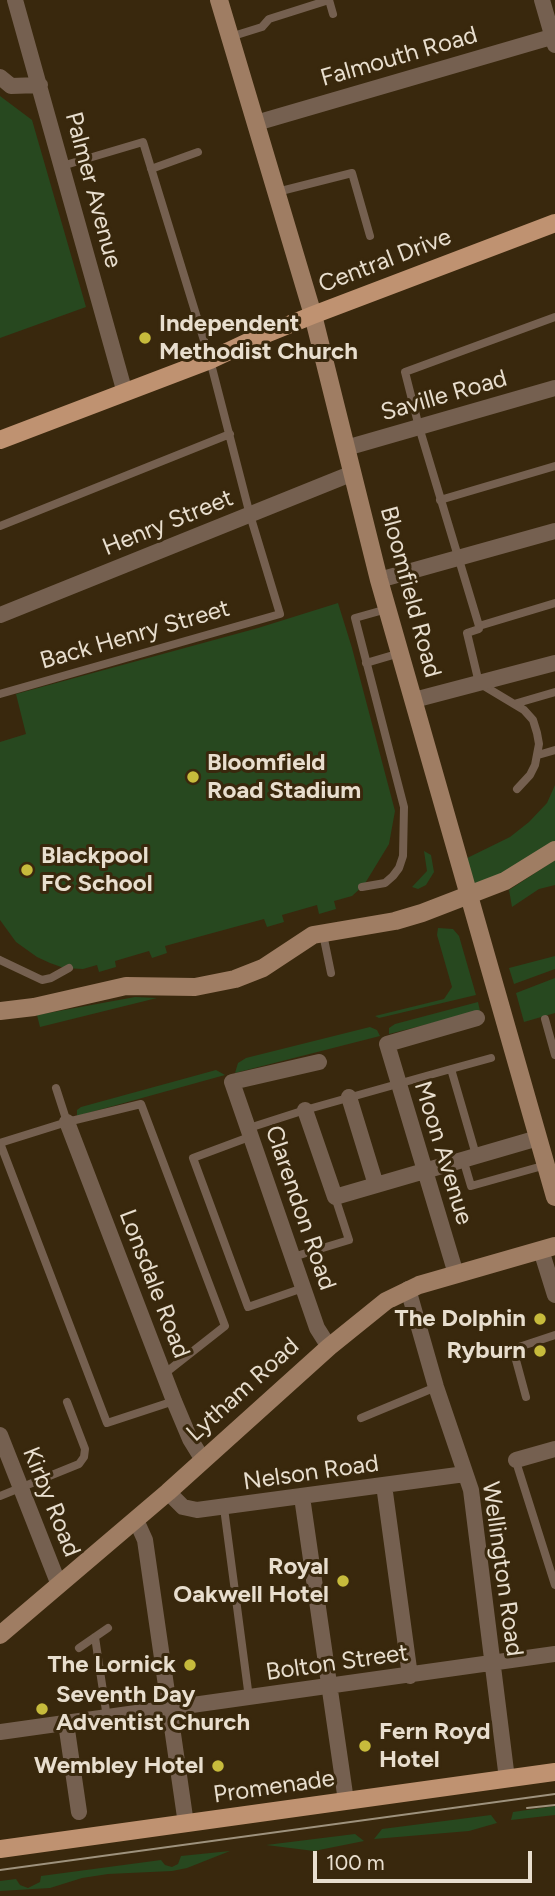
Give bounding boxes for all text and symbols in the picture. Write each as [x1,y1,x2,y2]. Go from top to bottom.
street label: Falmouth Road [317,21,481,93]
street label: Palmer Avenue [58,109,128,271]
street label: Central Drive [315,222,455,300]
place label: Independent Methodist Church [159,310,358,366]
marker: Independent Methodist Church [137,330,153,346]
street label: Saville Road [378,364,510,428]
street label: Henry Street [98,484,238,562]
street label: Bloomfield Road [373,503,447,681]
street label: Back Henry Street [37,594,233,676]
place label: Bloomfield Road Stadium [207,749,361,805]
marker: Bloomfield Road Stadium [185,769,201,785]
place label: Blackpool FC School [41,842,153,898]
marker: Blackpool FC School [19,862,35,878]
street label: Moon Avenue [408,1078,478,1228]
street label: Clarendon Road [258,1122,342,1294]
street label: Lonsdale Road [112,1206,196,1362]
place label: The Dolphin [395,1305,526,1333]
marker: The Dolphin [532,1311,548,1327]
street label: Lytham Road [181,1332,305,1448]
place label: Ryburn [446,1337,526,1365]
marker: Ryburn [532,1343,548,1359]
street label: Kirby Road [16,1443,86,1561]
street label: Nelson Road [241,1449,381,1497]
street label: Wellington Road [475,1480,529,1658]
place label: Royal Oakwell Hotel [173,1553,329,1609]
marker: Royal Oakwell Hotel [335,1573,351,1589]
street label: Bolton Street [264,1639,410,1687]
place label: The Lornick [47,1651,176,1679]
marker: The Lornick [182,1657,198,1673]
place label: Seventh Day Adventist Church [56,1681,250,1737]
marker: Seventh Day Adventist Church [34,1701,50,1717]
place label: Fern Royd Hotel [379,1718,490,1774]
marker: Fern Royd Hotel [357,1738,373,1754]
place label: Wembley Hotel [34,1752,204,1780]
marker: Wembley Hotel [210,1758,226,1774]
street label: Promenade [212,1764,336,1810]
scale bar [317,1836,536,1880]
text: 100 m [326,1850,385,1875]

